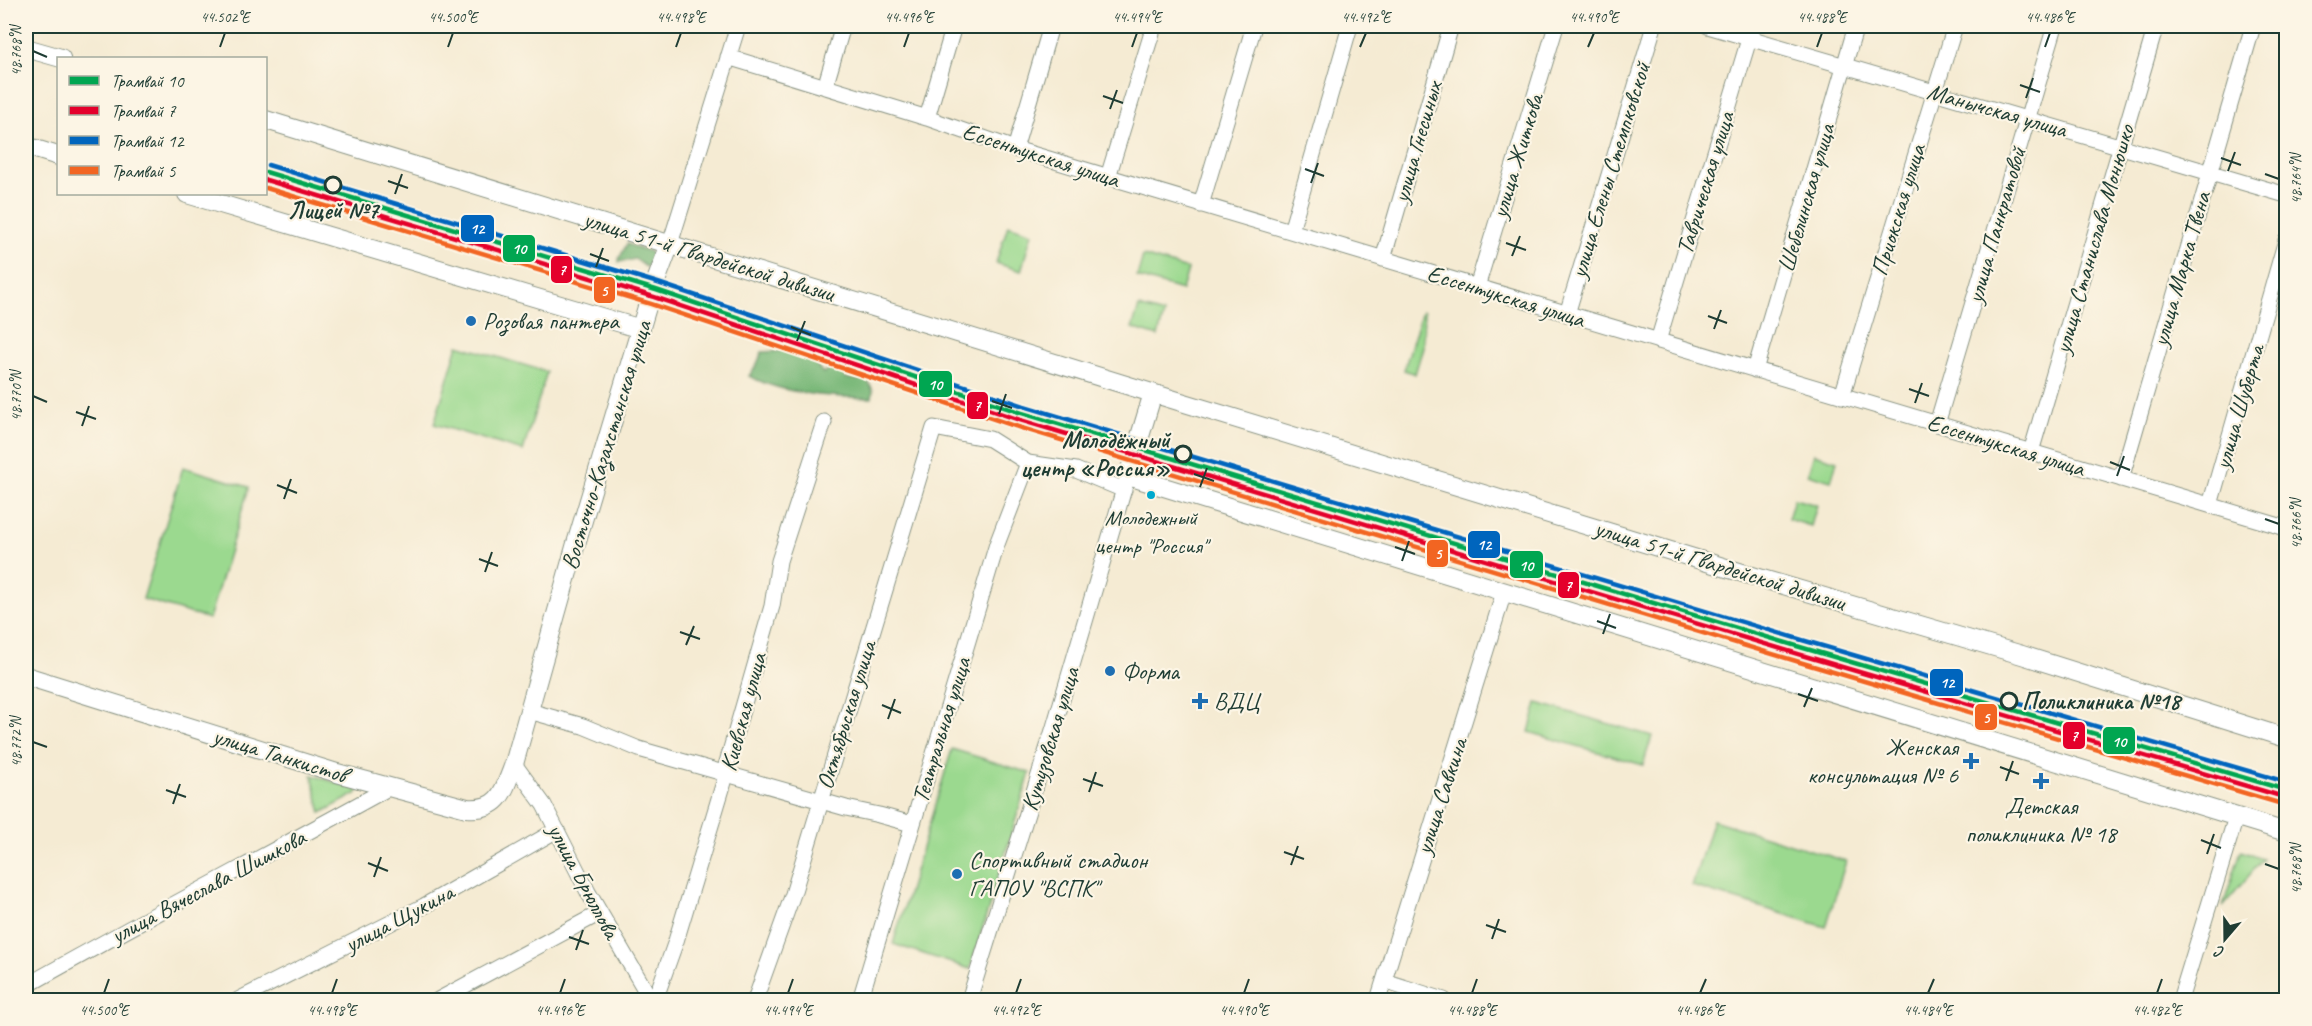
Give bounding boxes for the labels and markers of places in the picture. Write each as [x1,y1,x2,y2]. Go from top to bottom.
marker: Лицей №7 [324,176,342,194]
place label: Лицей №7 [288,195,381,225]
place label: Розовая пантера [483,306,620,337]
marker: Розовая пантера [464,314,478,328]
place label: Молодёжный центр «Россия» [1021,425,1172,483]
marker: Молодёжный центр «Россия» [1174,445,1192,463]
marker: Молодежный центр "Россия" [1145,489,1157,501]
place label: Молодежный центр "Россия" [1095,504,1212,560]
place label: Форма [1122,656,1180,686]
marker: Форма [1103,664,1117,678]
place label: ВДЦ [1214,686,1262,716]
place label: Поликлиника №18 [2022,686,2183,716]
marker: ВДЦ [1191,692,1209,710]
marker: Поликлиника №18 [2000,692,2018,710]
place label: Женская консультация № 6 [1807,732,1960,790]
marker: Женская консультация № 6 [1962,752,1980,770]
marker: Детская поликлиника № 18 [2032,772,2050,790]
place label: Детская поликлиника № 18 [1966,791,2119,849]
place label: Спортивный стадион ГАПОУ "ВСПК" [969,845,1149,903]
marker: Спортивный стадион ГАПОУ "ВСПК" [950,867,964,881]

